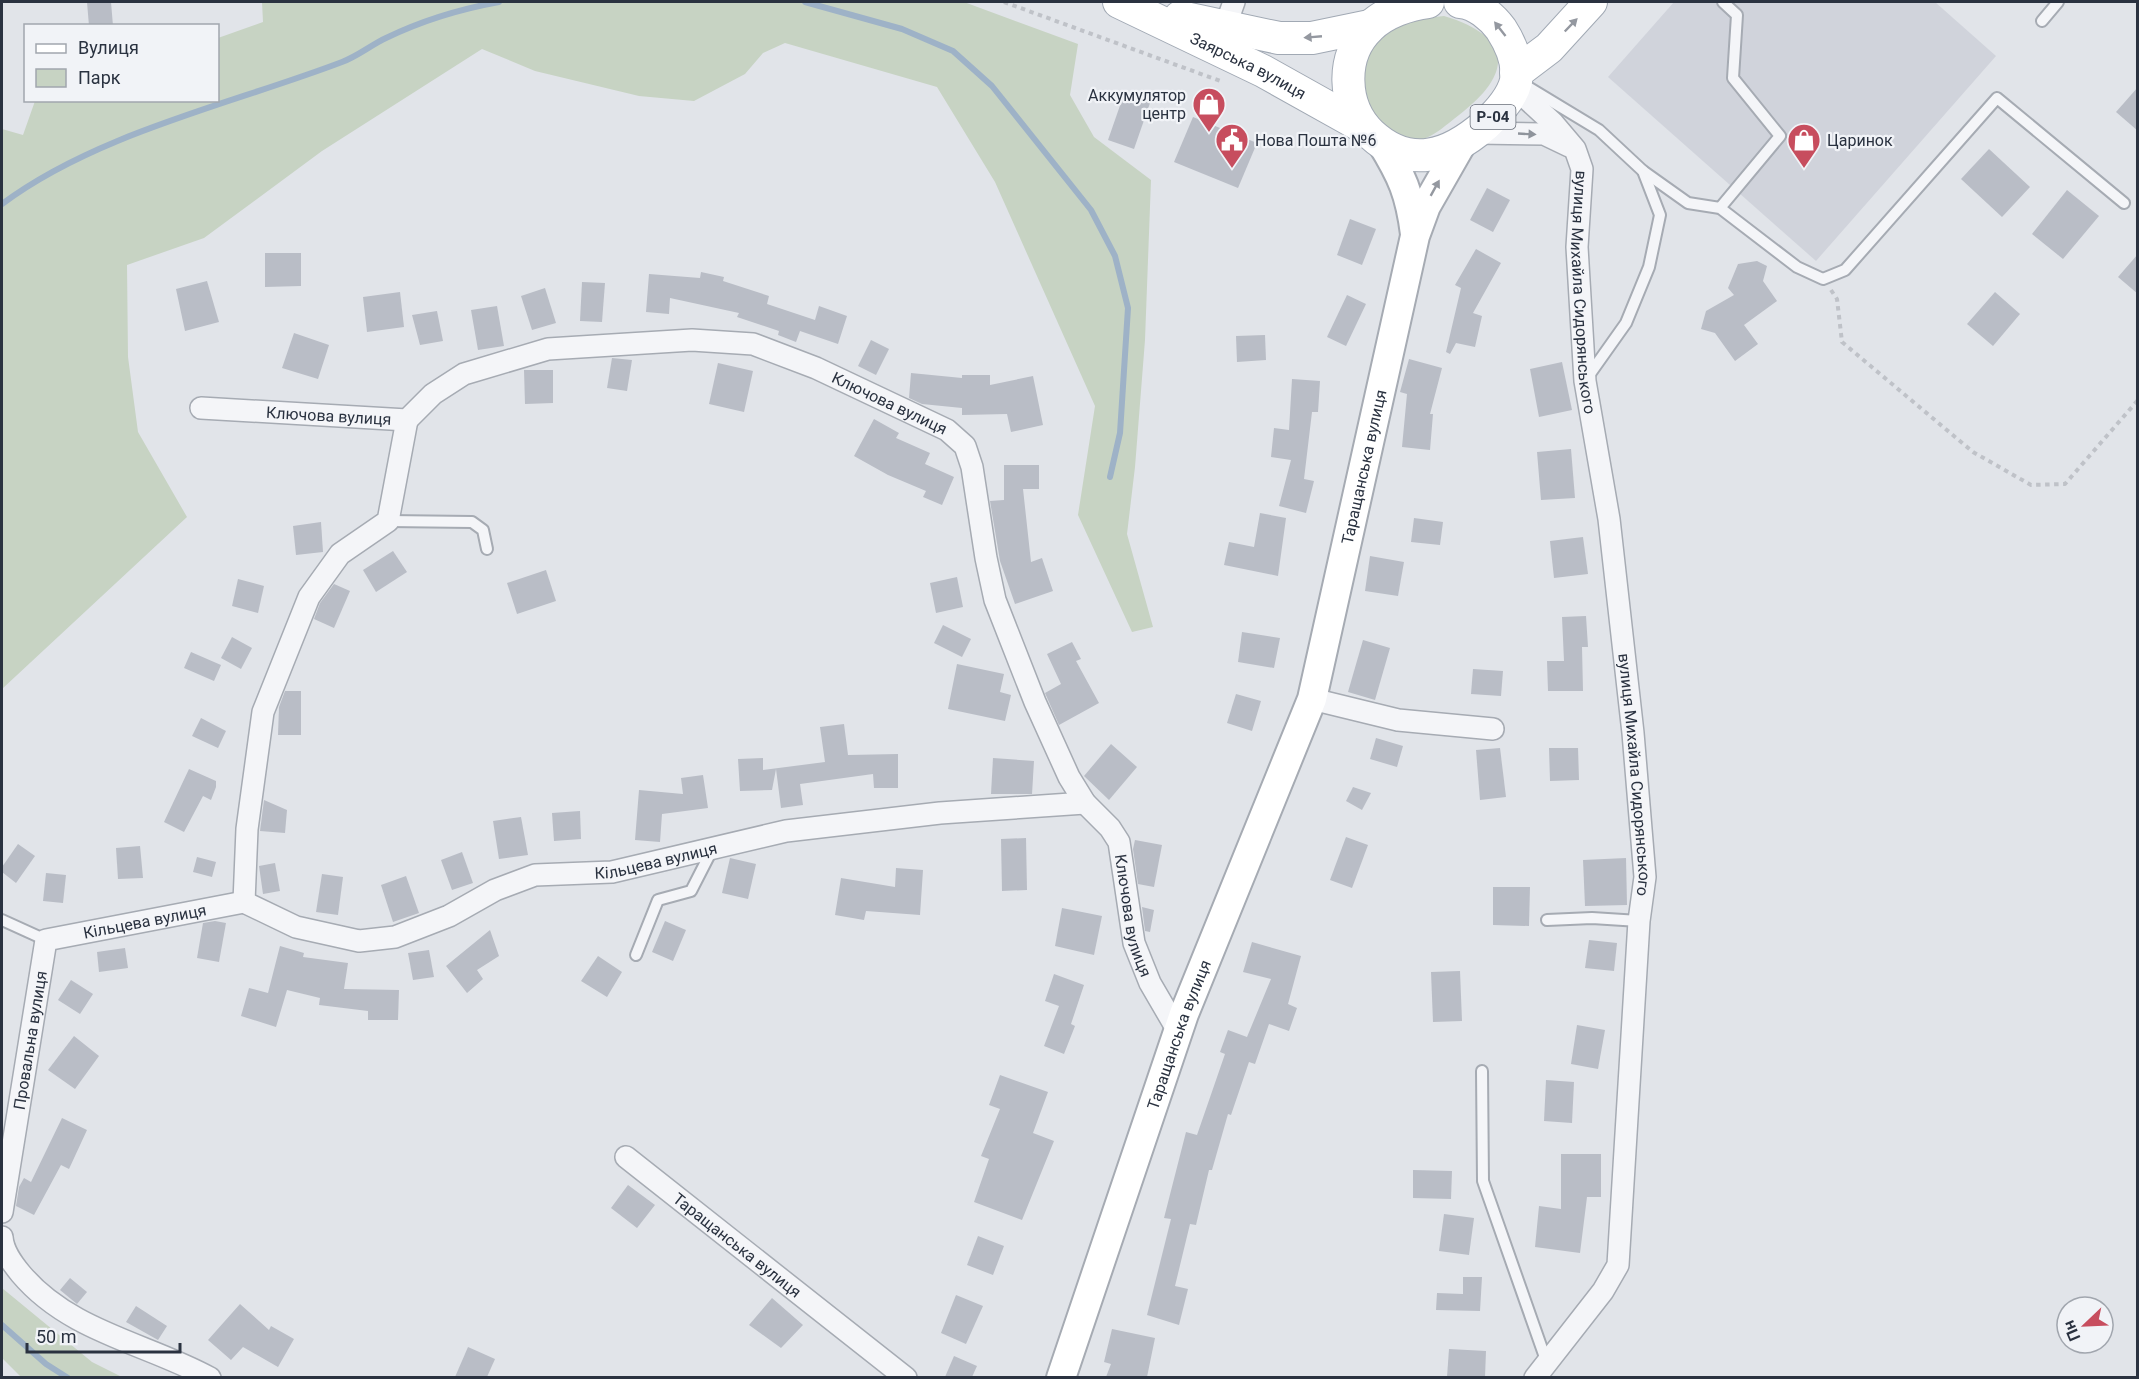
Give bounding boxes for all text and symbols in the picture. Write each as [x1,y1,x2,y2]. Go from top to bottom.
one-way arrow [1564,18,1578,33]
one-way arrow [1494,21,1506,37]
legend [24,24,219,102]
street label: Заярська вулиця [1187,28,1310,103]
one-way arrow [1303,32,1322,42]
text: Вулиця [78,37,139,58]
text: Парк [78,67,121,88]
place label: Аккумулятор центр [1088,86,1186,123]
shop icon: Аккумулятор центр [1191,86,1227,133]
road number: Р-04 [1470,105,1516,129]
public building icon: Нова Пошта №6 [1214,122,1250,169]
shop icon: Царинок [1786,122,1822,169]
one-way arrow [1517,129,1536,138]
place label: Нова Пошта №6 [1255,131,1377,150]
place label: Царинок [1827,131,1893,150]
street label: вулиця Михайла Сидорянського [1567,170,1600,415]
one-way arrow [1430,180,1441,196]
street label: Ключова вулиця [829,367,950,438]
street label: Таращанська вулиця [1337,388,1390,546]
street label: Ключова вулиця [266,402,392,429]
street label: вулиця Михайла Сидорянського [1615,652,1655,897]
street label: Кільцева вулиця [594,838,719,882]
street label: Ключова вулиця [1111,853,1156,979]
street label: Кільцева вулиця [81,900,208,942]
street label: Таращанська вулиця [1143,957,1215,1112]
street label: Провальна вулиця [9,969,50,1111]
street label: Таращанська вулиця [670,1189,805,1301]
north arrow [2055,1295,2115,1355]
scale bar [27,1316,180,1354]
text: Пн [2059,1318,2084,1344]
text: 50 m [36,1326,76,1347]

